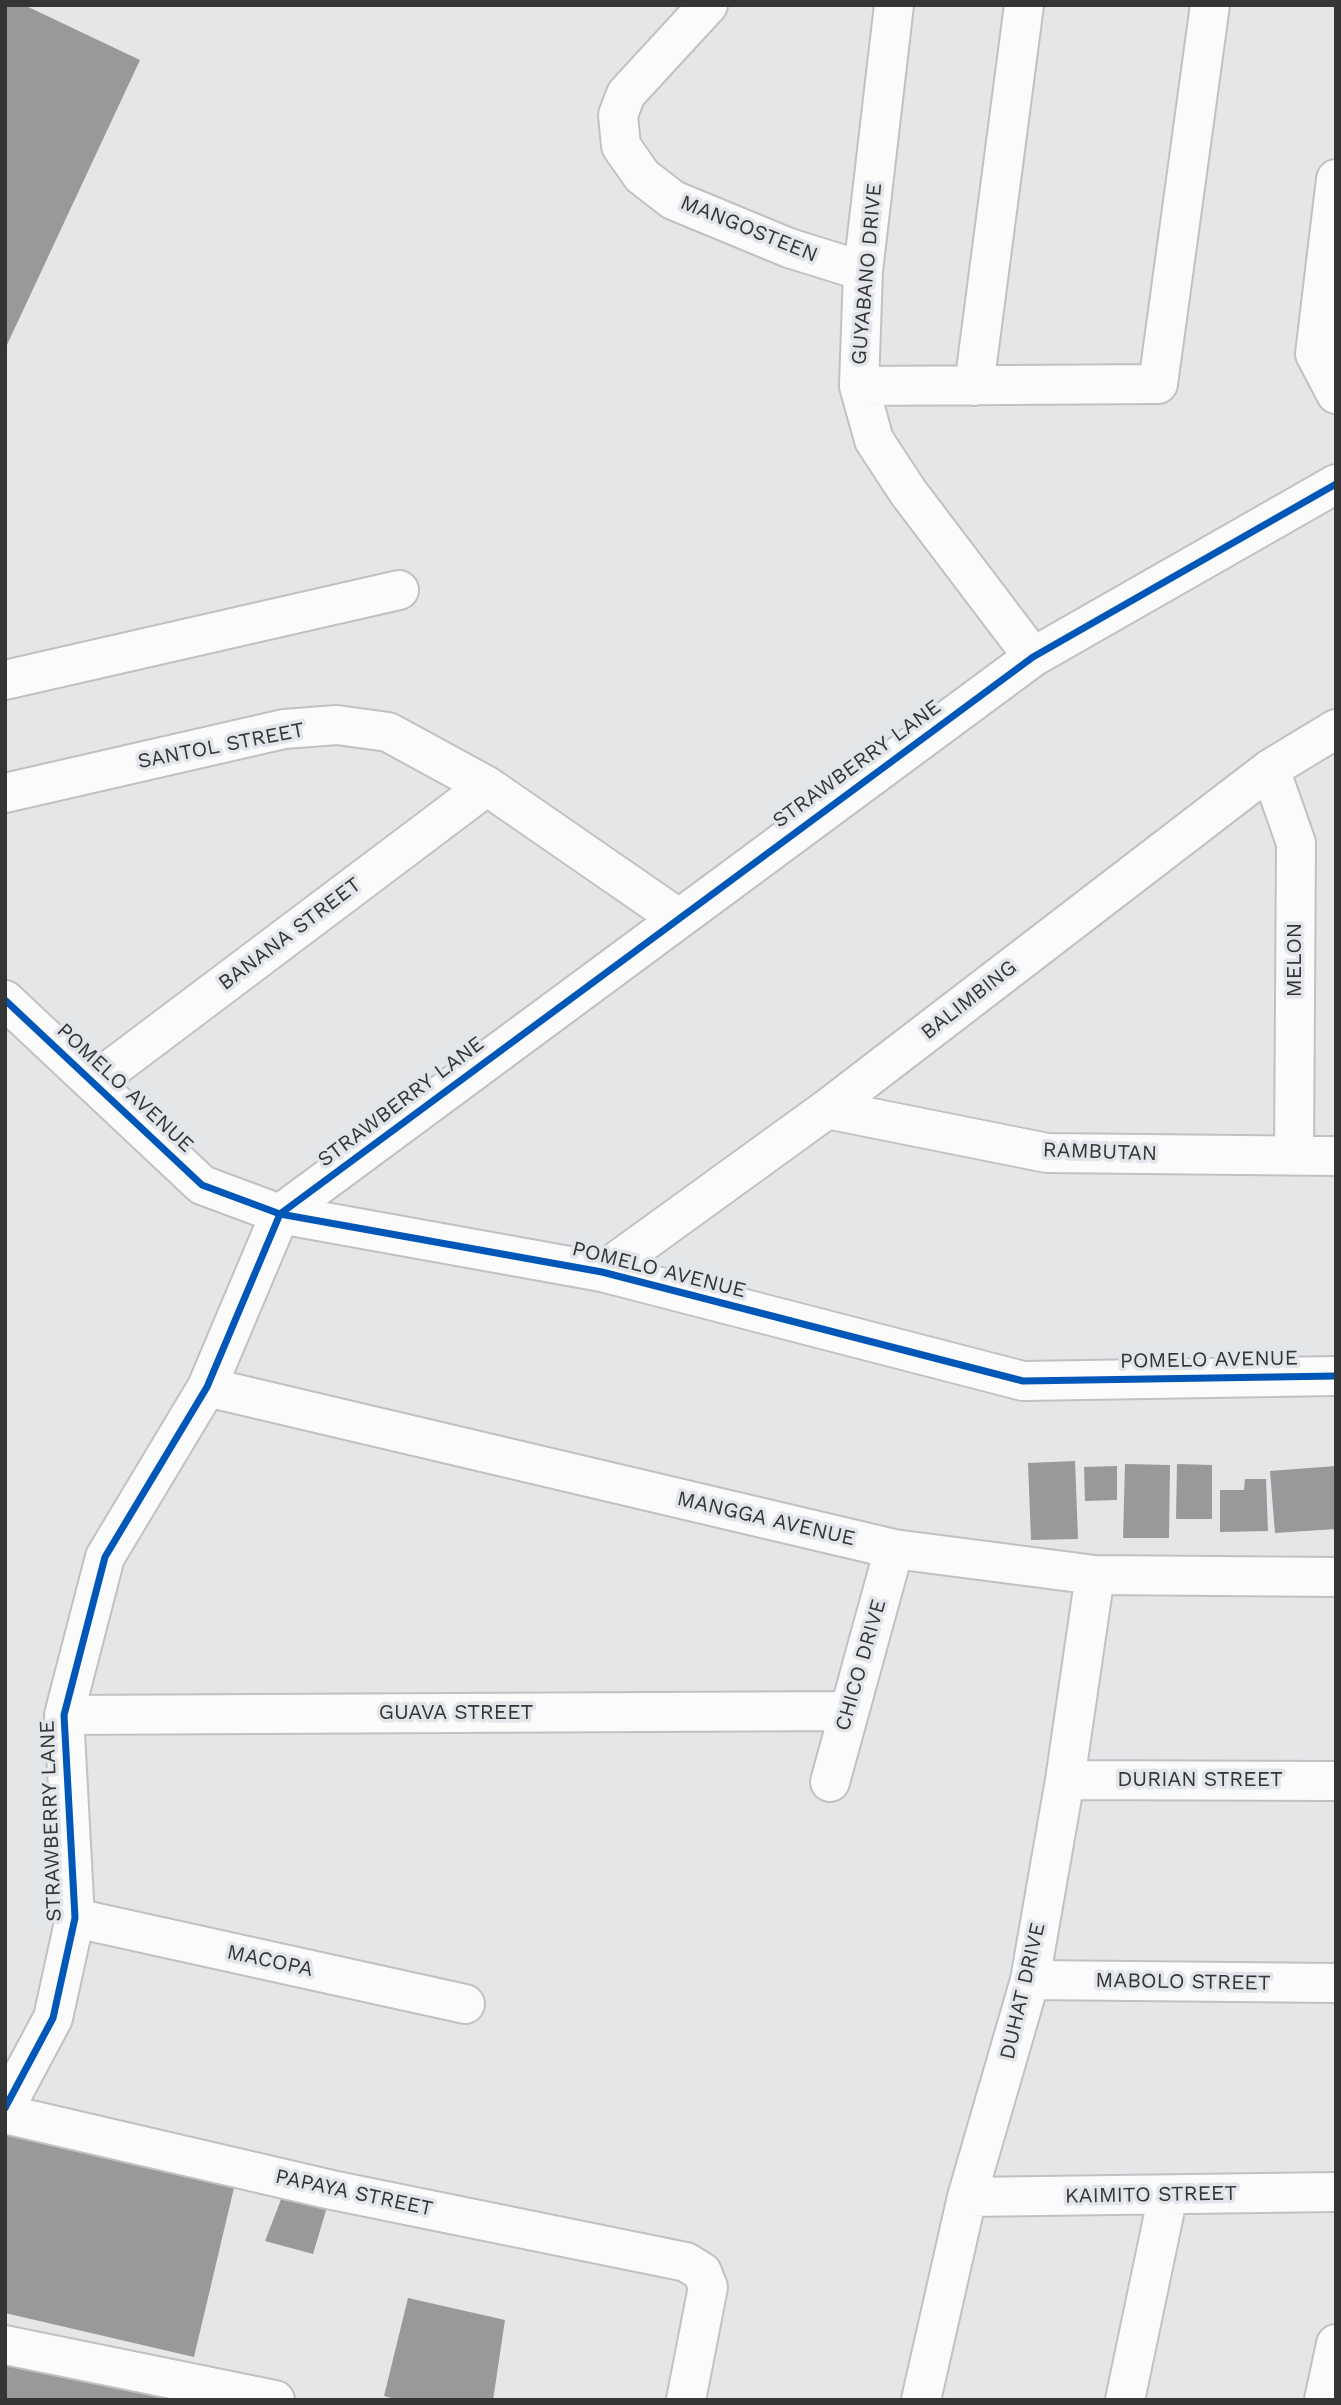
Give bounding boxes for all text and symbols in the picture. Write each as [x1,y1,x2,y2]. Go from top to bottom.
street label: GUYABANO DRIVE [846,182,888,366]
street label: MANGOSTEEN [677,190,821,268]
street label: STRAWBERRY LANE [768,695,946,833]
street label: SANTOL STREET [136,717,306,775]
street label: BANANA STREET [214,872,366,996]
street label: MELON [1282,923,1308,997]
street label: BALIMBING [916,955,1022,1045]
street label: POMELO AVENUE [51,1018,199,1158]
street label: STRAWBERRY LANE [313,1031,489,1173]
street label: RAMBUTAN [1042,1137,1158,1167]
street label: POMELO AVENUE [570,1236,748,1304]
street label: POMELO AVENUE [1120,1346,1298,1374]
street label: MANGGA AVENUE [675,1486,857,1552]
street label: CHICO DRIVE [830,1596,892,1734]
street label: GUAVA STREET [379,1700,533,1726]
street label: STRAWBERRY LANE [35,1720,67,1922]
street label: DURIAN STREET [1117,1767,1283,1793]
street label: DUHAT DRIVE [995,1920,1051,2062]
street label: MACOPA [225,1940,315,1982]
street label: MABOLO STREET [1095,1968,1271,1996]
street label: PAPAYA STREET [273,2164,435,2222]
street label: KAIMITO STREET [1065,2181,1237,2209]

